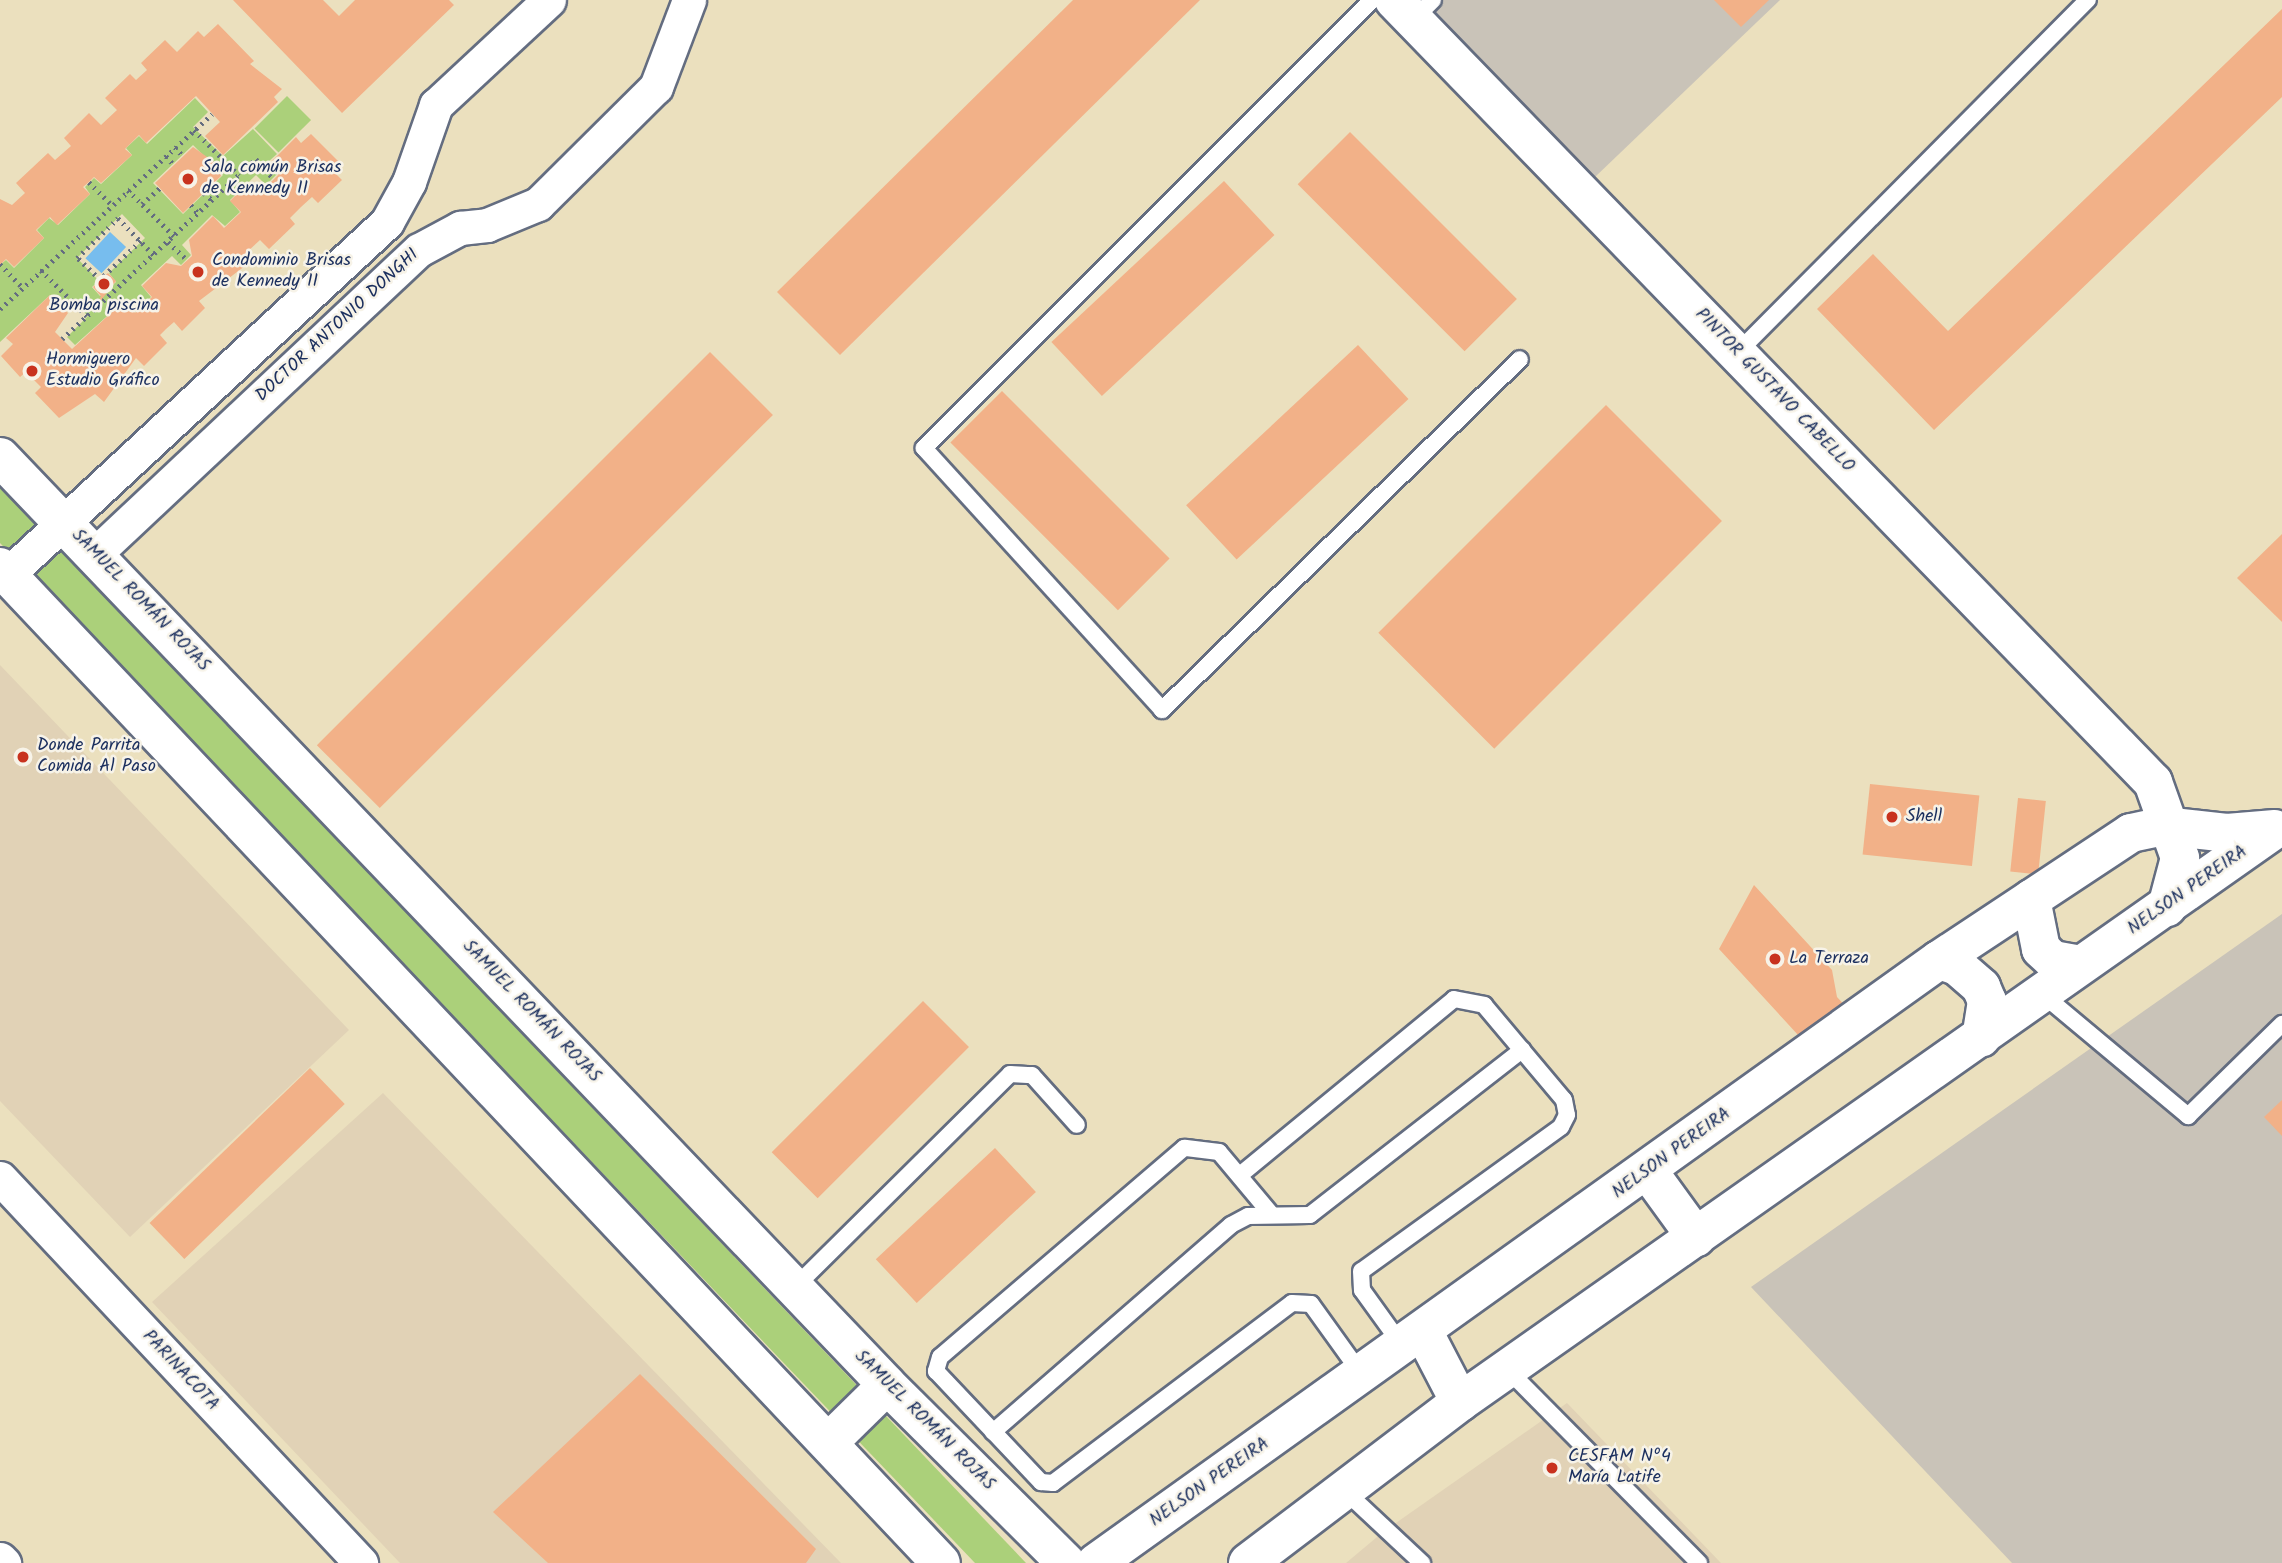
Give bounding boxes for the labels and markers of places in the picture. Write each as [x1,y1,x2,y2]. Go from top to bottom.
place label: Sala común Brisas de Kennedy II [202,158,341,200]
marker: Sala común Brisas de Kennedy II [180,171,196,187]
place label: Condominio Brisas de Kennedy II [212,251,351,294]
marker: Condominio Brisas de Kennedy II [190,264,206,280]
marker: Bomba piscina [96,276,112,292]
place label: Bomba piscina [49,295,159,317]
place label: Hormiguero Estudio Gráfico [46,350,160,392]
marker: Hormiguero Estudio Gráfico [24,363,40,379]
place label: Donde Parrita Comida Al Paso [37,736,156,778]
marker: Donde Parrita Comida Al Paso [15,749,31,765]
place label: Shell [1906,806,1942,828]
marker: Shell [1884,809,1900,825]
place label: La Terraza [1789,948,1869,970]
marker: La Terraza [1767,951,1783,967]
place label: CESFAM Nº4 María Latife [1568,1447,1671,1490]
marker: CESFAM Nº4 María Latife [1542,1458,1562,1478]

